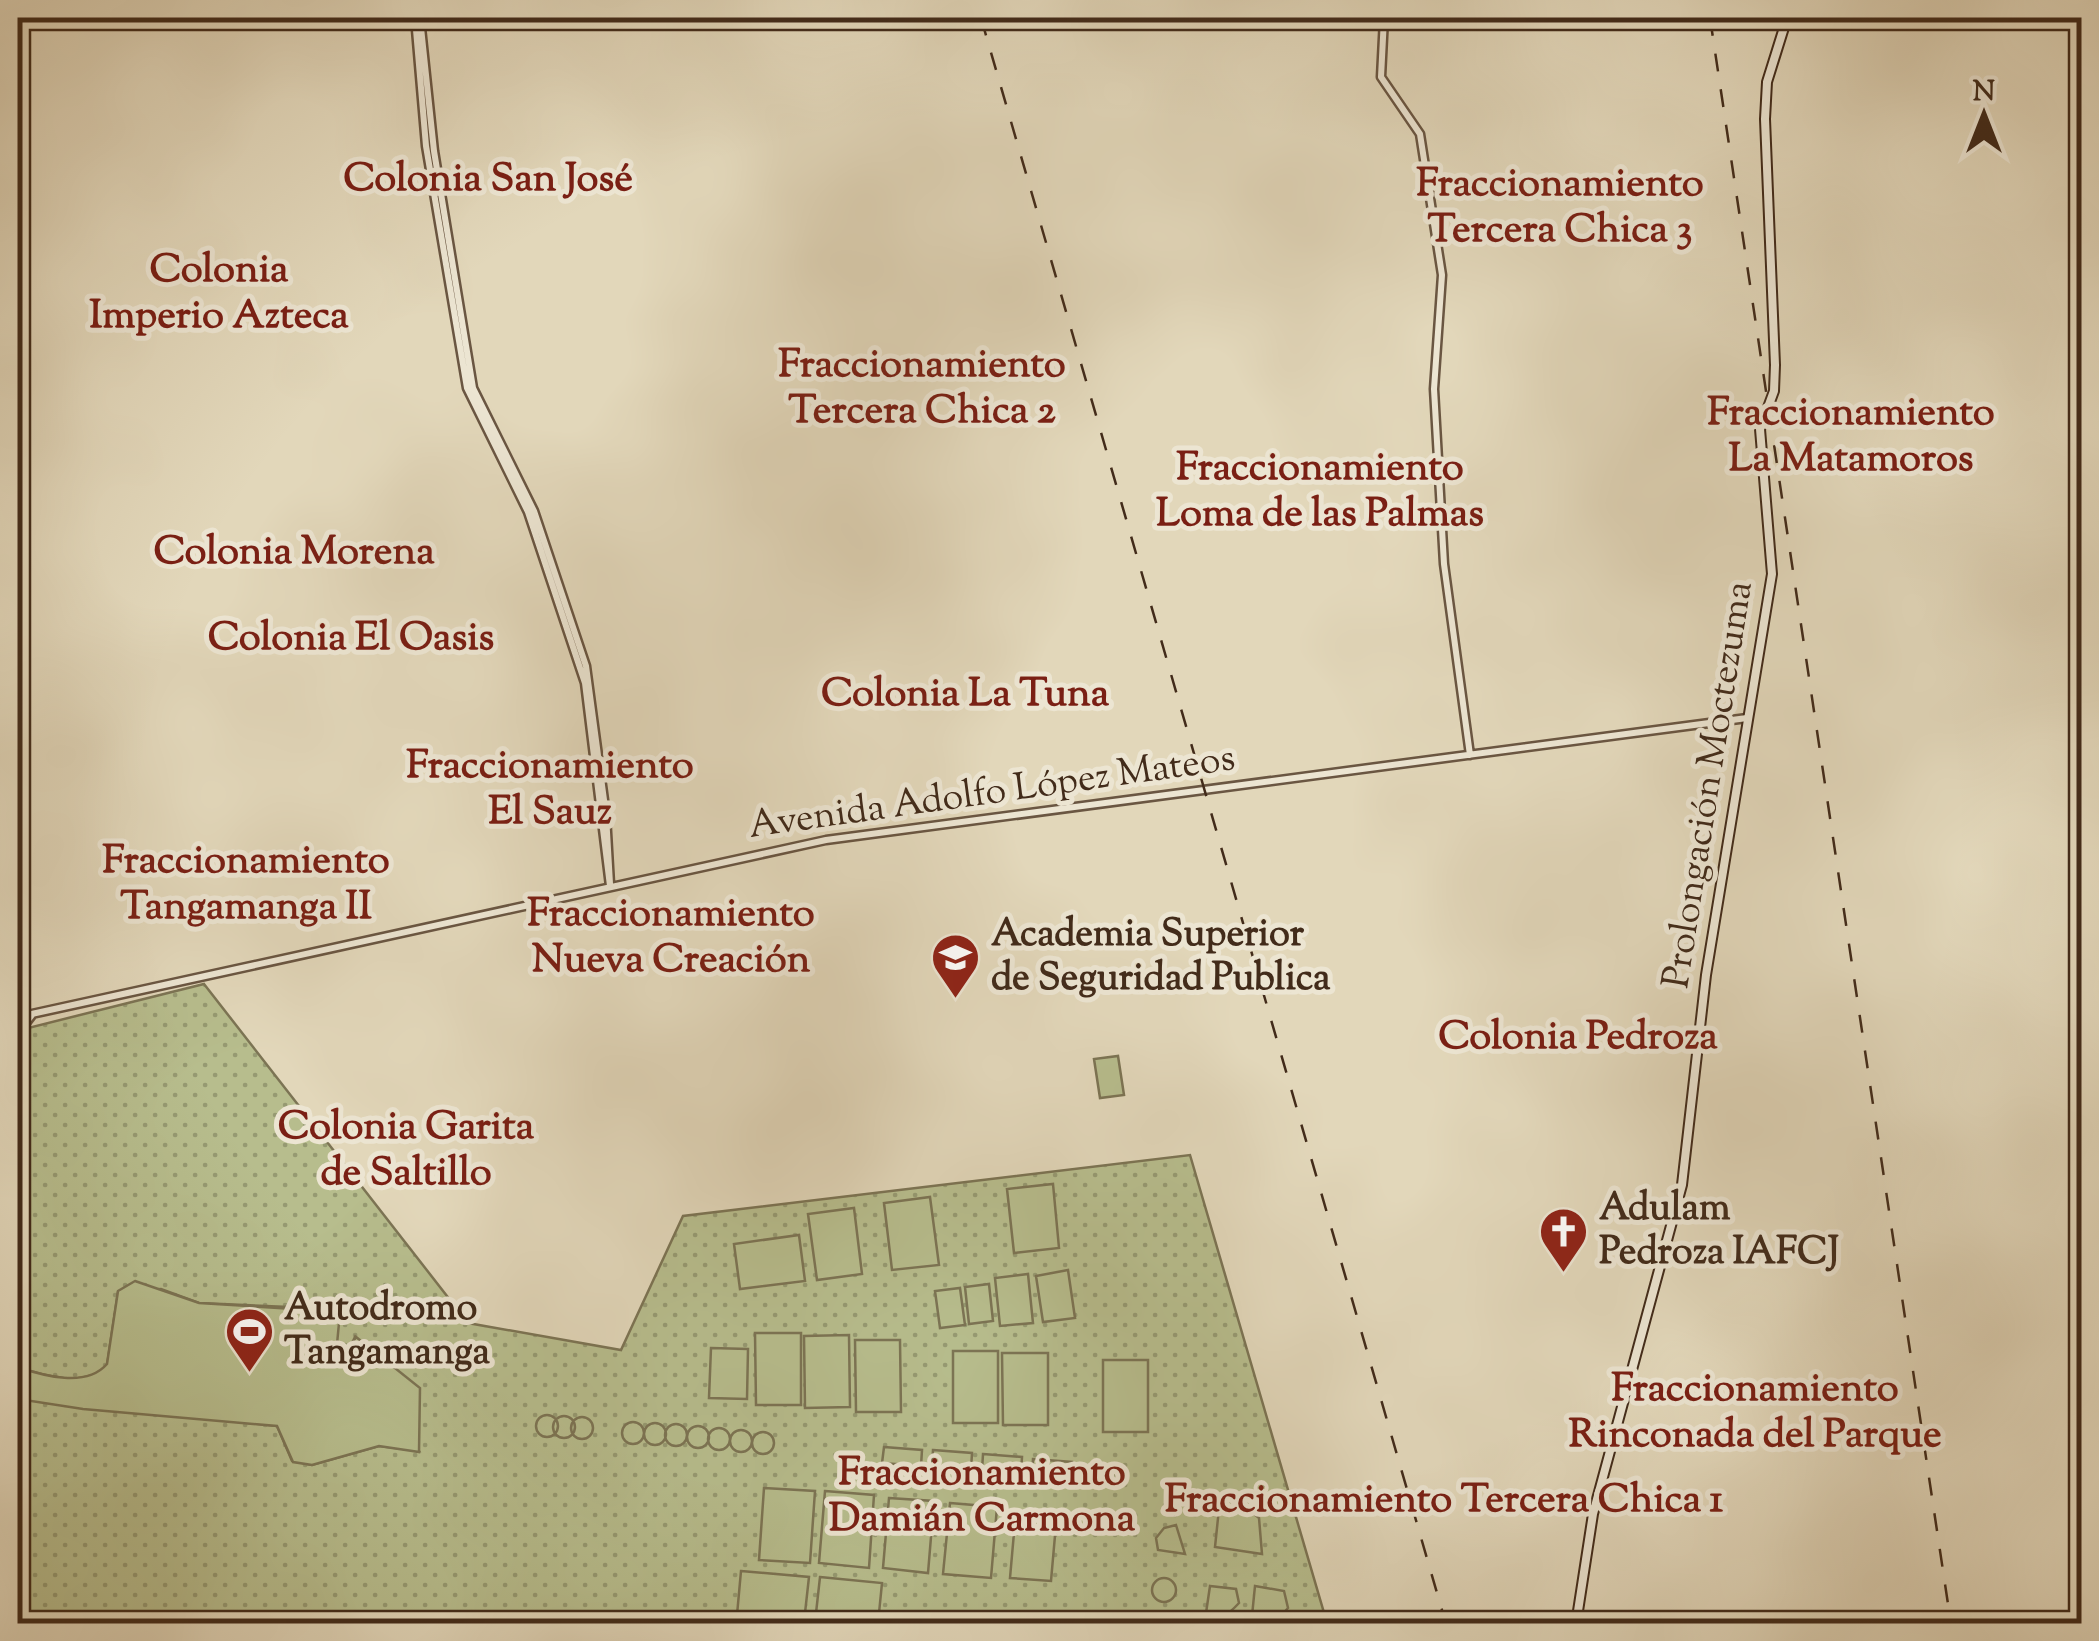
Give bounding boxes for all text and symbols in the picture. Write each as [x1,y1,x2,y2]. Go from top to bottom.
north arrow [1934,65,2034,165]
text: N [1973,73,1995,113]
district label: Colonia San José [343,152,633,209]
district label: Fraccionamiento Tercera Chica 3 [1416,157,1704,260]
district label: Colonia Imperio Azteca [89,243,349,346]
district label: Fraccionamiento Tercera Chica 2 [778,338,1066,441]
district label: Fraccionamiento La Matamoros [1707,386,1995,489]
district label: Fraccionamiento Loma de las Palmas [1156,441,1484,544]
district label: Colonia Morena [153,525,435,582]
street label: Prolongación Moctezuma [1651,578,1769,992]
district label: Colonia El Oasis [208,611,494,668]
district label: Colonia La Tuna [821,667,1110,724]
street label: Avenida Adolfo López Mateos [745,733,1239,855]
district label: Fraccionamiento El Sauz [406,739,694,842]
district label: Fraccionamiento Tangamanga II [102,834,390,937]
district label: Fraccionamiento Nueva Creación [527,887,815,990]
place label: Academia Superior de Seguridad Publica [991,909,1331,1007]
school or university icon: Academia Superior de Seguridad Publica [930,932,982,1000]
district label: Colonia Pedroza [1438,1010,1718,1067]
district label: Colonia Garita de Saltillo [278,1100,535,1203]
place label: Adulam Pedroza IAFCJ [1599,1183,1839,1281]
church icon: Adulam Pedroza IAFCJ [1538,1206,1590,1274]
place label: Autodromo Tangamanga [284,1283,491,1381]
sports icon: Autodromo Tangamanga [223,1306,275,1374]
district label: Fraccionamiento Rinconada del Parque [1568,1362,1942,1465]
district label: Fraccionamiento Damián Carmona [829,1446,1136,1549]
district label: Fraccionamiento Tercera Chica 1 [1165,1473,1724,1530]

